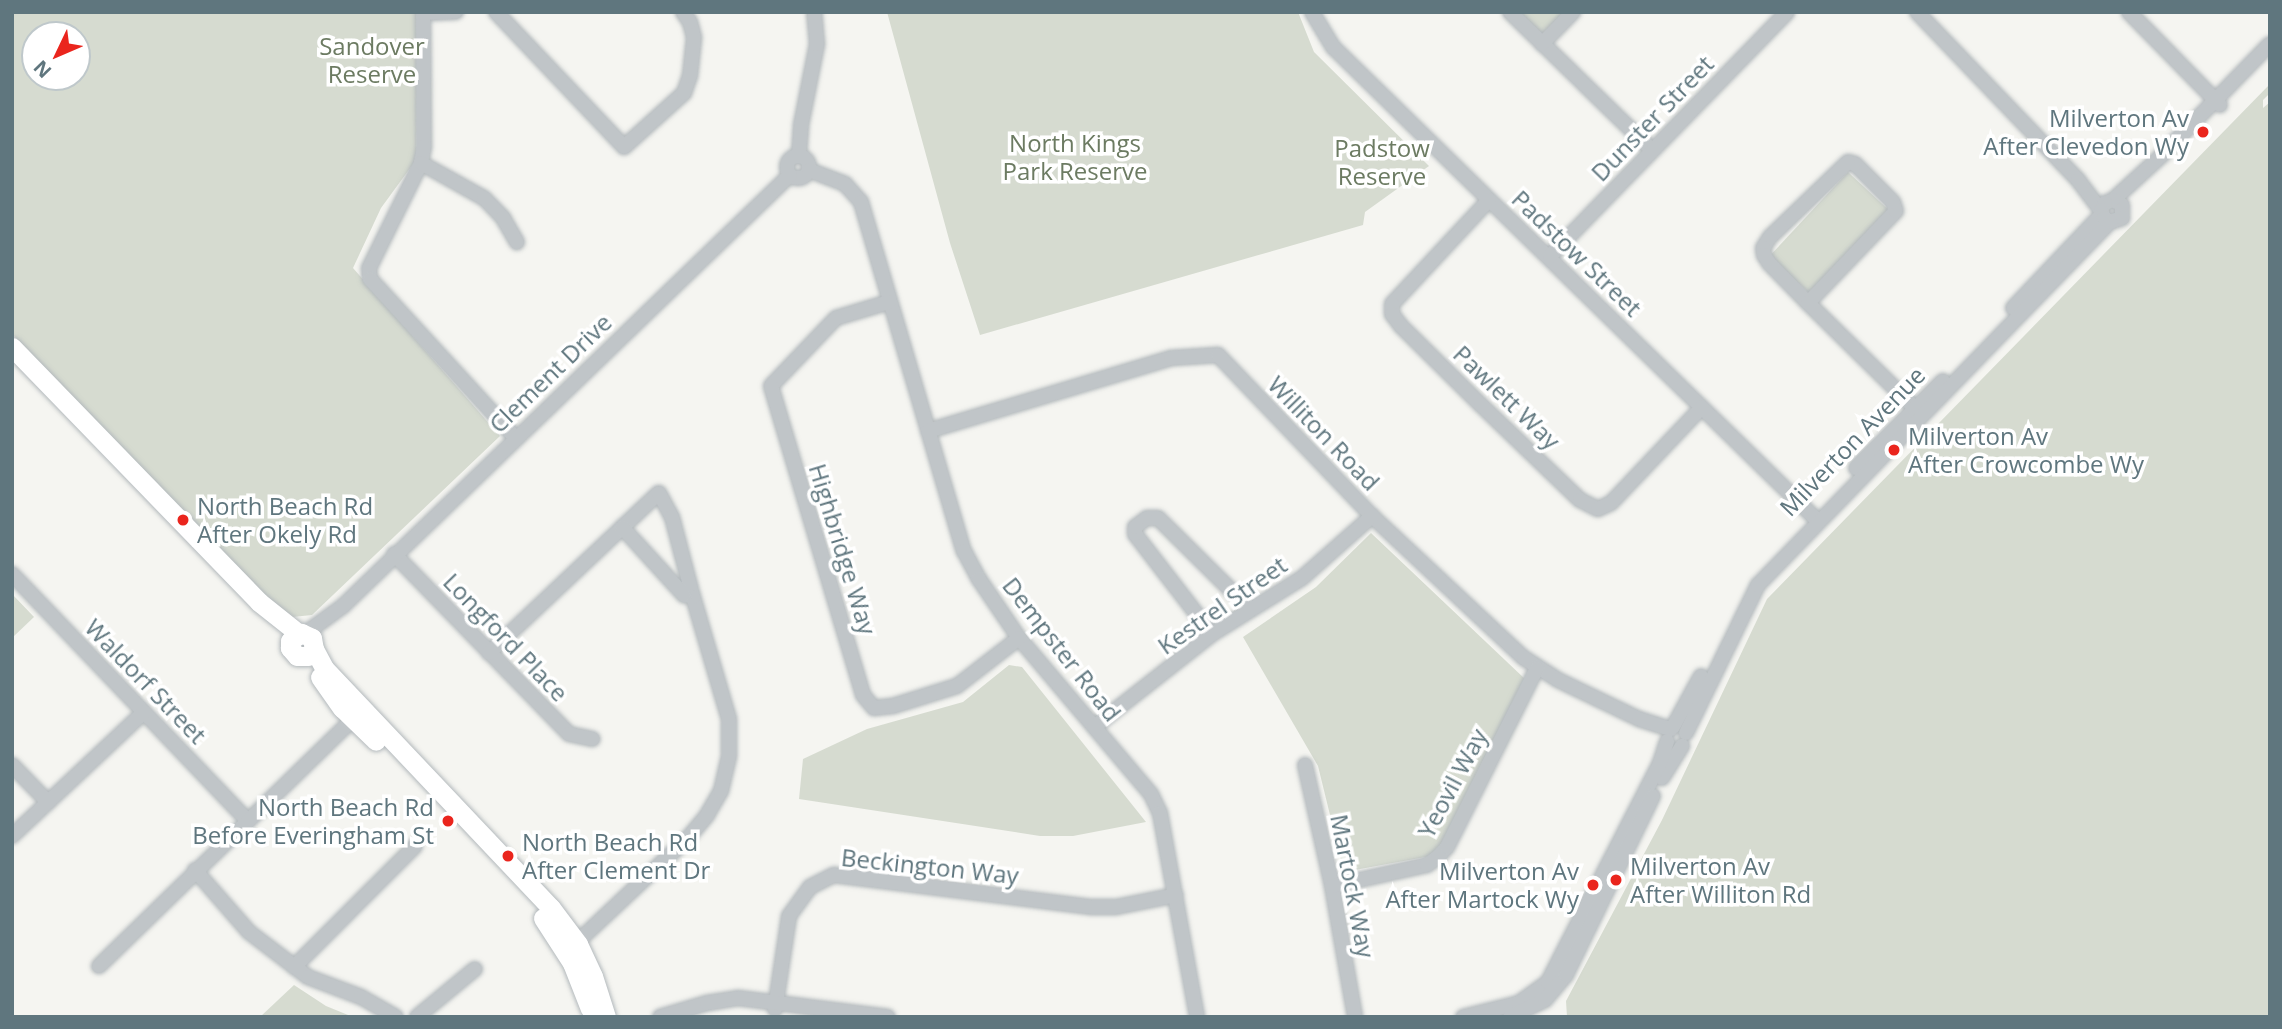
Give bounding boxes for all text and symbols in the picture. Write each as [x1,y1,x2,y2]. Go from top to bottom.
north arrow [21,21,91,91]
park label: Sandover Reserve [319,32,425,88]
street label: Dunster Street [1585,49,1719,187]
text: N [28,55,57,84]
place label: Milverton Av After Clevedon Wy [1983,104,2189,160]
marker: Milverton Av After Clevedon Wy [2195,124,2211,140]
park label: North Kings Park Reserve [1003,129,1147,185]
park label: Padstow Reserve [1334,134,1430,190]
street label: Padstow Street [1506,184,1648,322]
street label: Clement Drive [483,308,617,438]
street label: Pawlett Way [1448,339,1566,455]
street label: Milverton Avenue [1773,360,1931,522]
street label: Williton Road [1262,370,1386,496]
place label: Milverton Av After Crowcombe Wy [1908,422,2144,478]
marker: Milverton Av After Crowcombe Wy [1886,442,1902,458]
street label: Highbridge Way [803,460,883,638]
place label: North Beach Rd After Okely Rd [197,492,373,548]
marker: North Beach Rd After Okely Rd [175,512,191,528]
street label: Kestrel Street [1152,550,1292,660]
street label: Longford Place [438,567,574,707]
street label: Dempster Road [997,571,1127,727]
street label: Waldorf Street [79,613,213,749]
street label: Yeovil Way [1411,724,1493,842]
place label: North Beach Rd Before Everingham St [192,793,434,849]
street label: Martock Way [1325,812,1381,960]
marker: North Beach Rd Before Everingham St [440,813,456,829]
place label: North Beach Rd After Clement Dr [522,828,710,884]
street label: Beckington Way [840,842,1020,890]
marker: North Beach Rd After Clement Dr [500,848,516,864]
place label: Milverton Av After Williton Rd [1630,852,1811,908]
place label: Milverton Av After Martock Wy [1385,857,1579,913]
marker: Milverton Av After Williton Rd [1608,872,1624,888]
marker: Milverton Av After Martock Wy [1585,877,1601,893]

